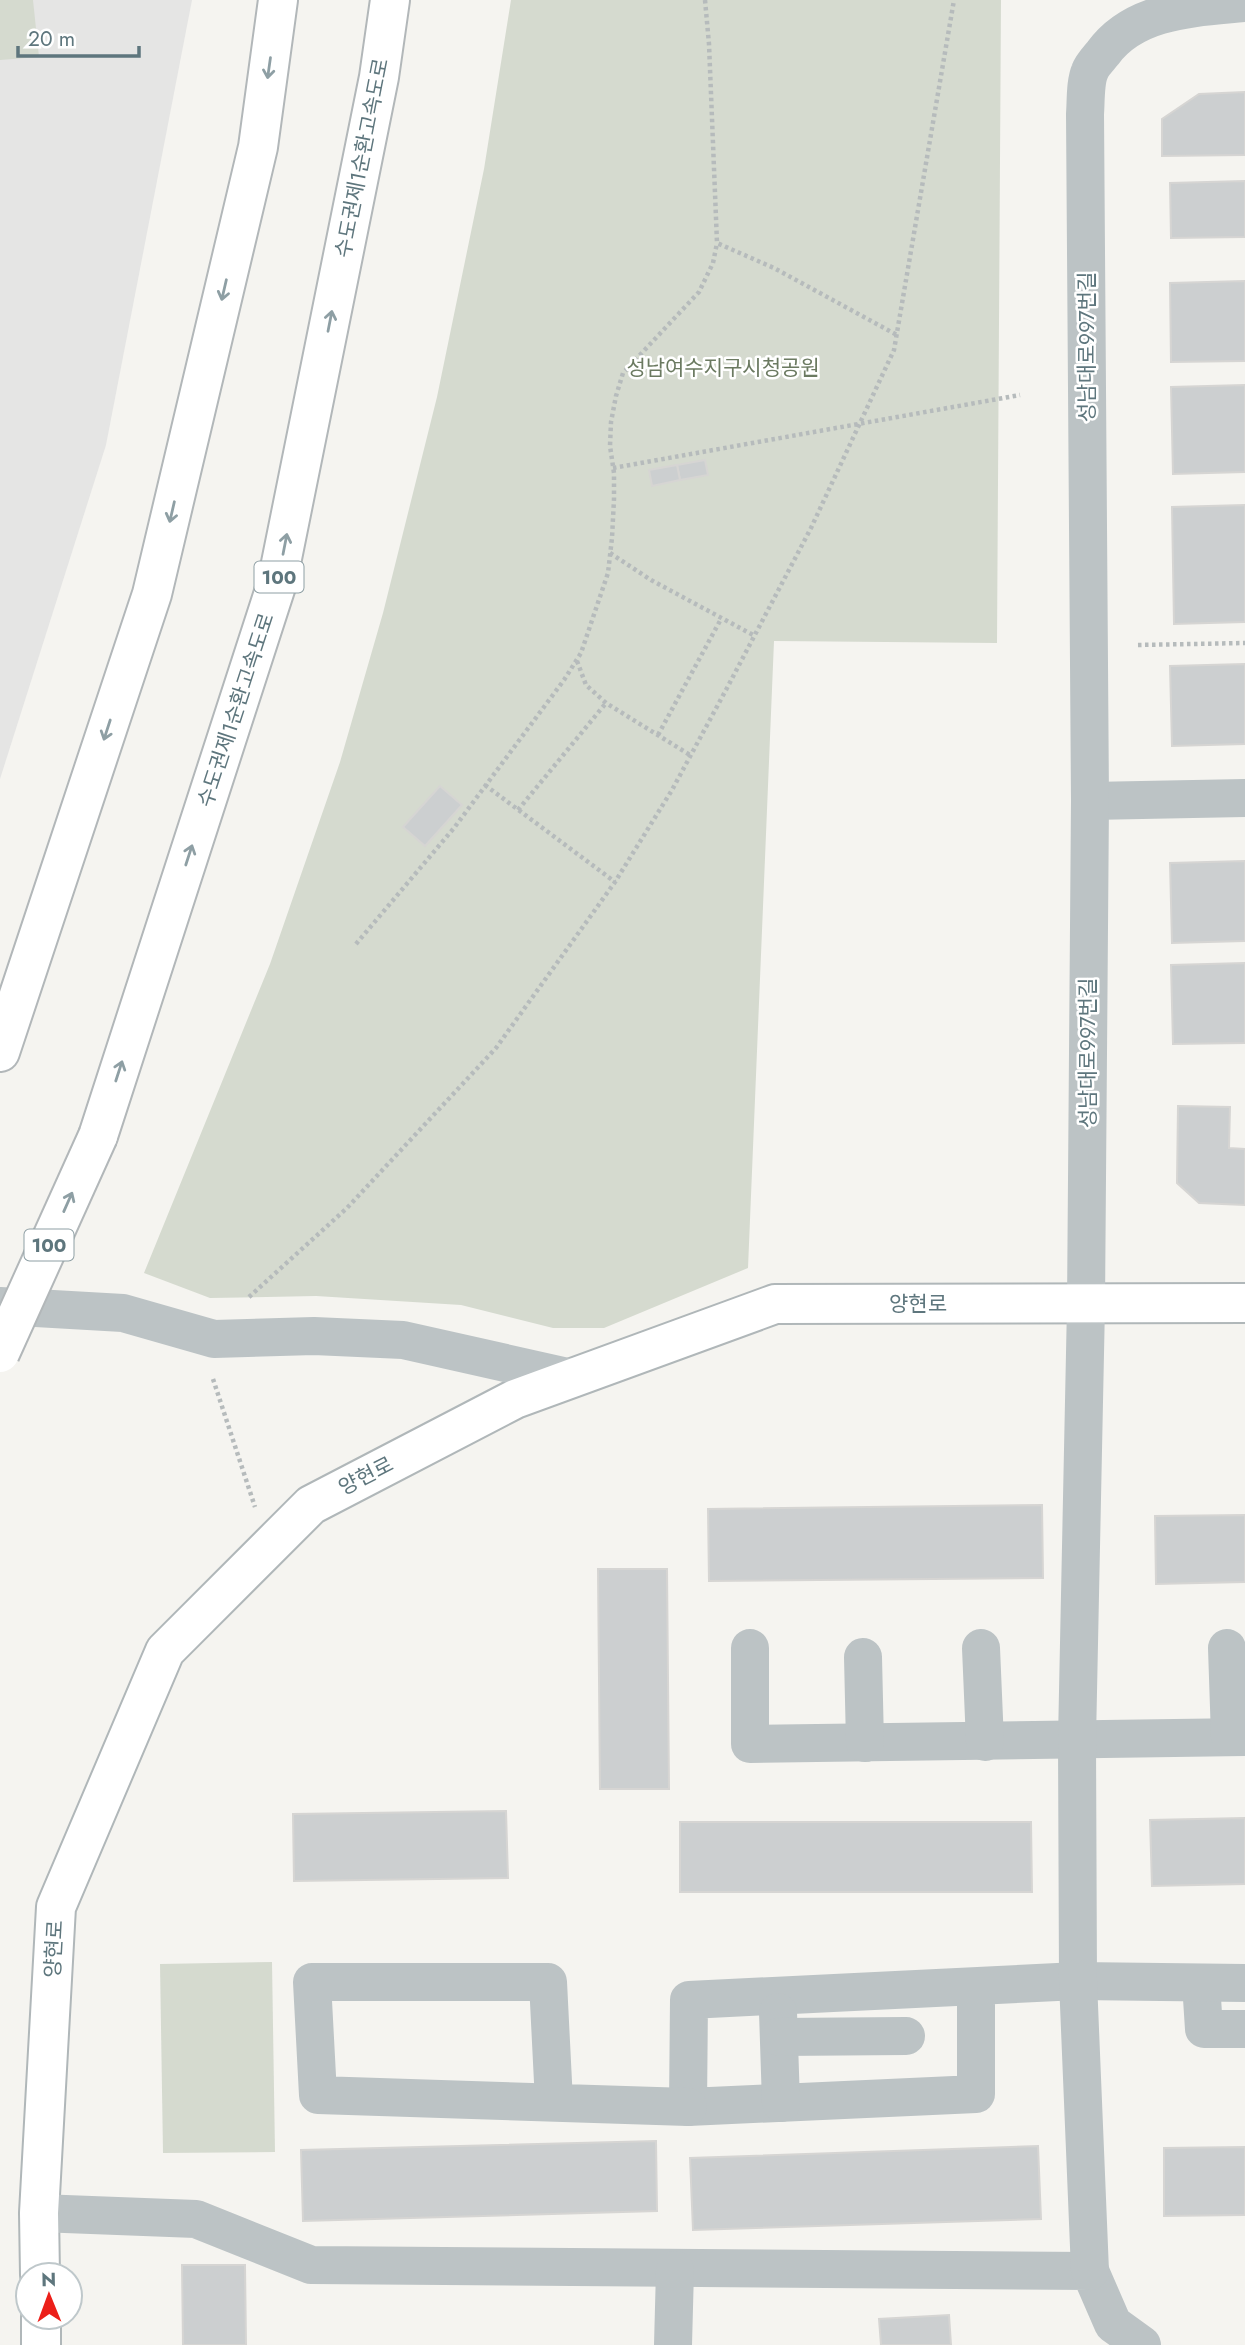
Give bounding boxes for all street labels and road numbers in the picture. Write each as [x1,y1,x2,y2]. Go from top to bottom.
street label: 수도권제1순환고속도로 [328,56,396,260]
street label: 성남대로997번길 [1072,272,1102,422]
road number: 100 [254,562,304,592]
street label: 수도권제1순환고속도로 [190,609,282,811]
street label: 성남대로997번길 [1073,978,1103,1128]
road number: 100 [24,1230,74,1260]
street label: 양현로 [889,1289,947,1319]
street label: 양현로 [333,1449,399,1503]
street label: 양현로 [38,1919,70,1979]

